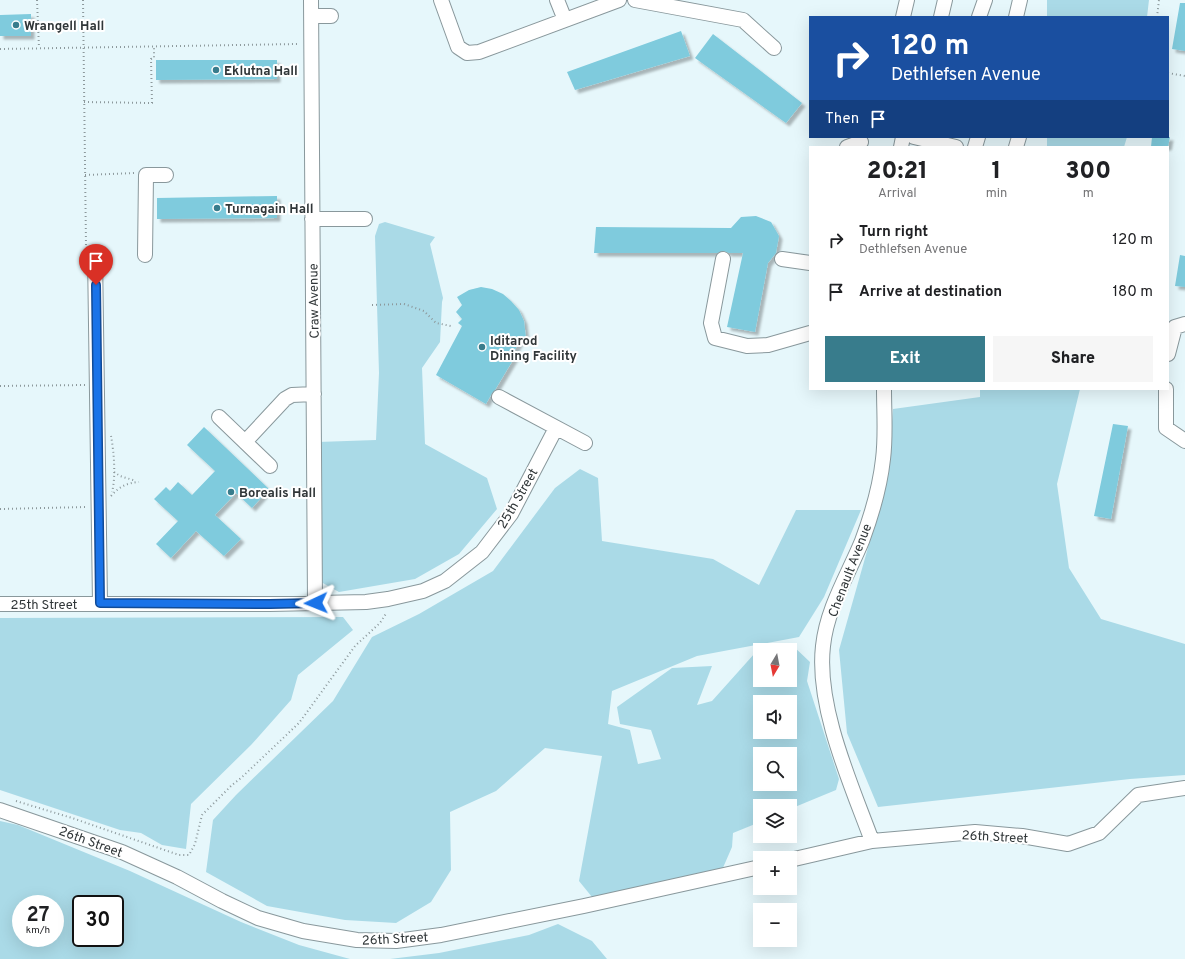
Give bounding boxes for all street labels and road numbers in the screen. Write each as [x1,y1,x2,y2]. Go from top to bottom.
street label: Craw Avenue [306,263,324,339]
street label: 25th Street [495,466,542,532]
street label: Chenault Avenue [826,522,876,620]
street label: 25th Street [11,598,78,614]
street label: 26th Street [56,824,124,862]
street label: 26th Street [961,828,1029,848]
street label: 26th Street [361,930,429,950]

